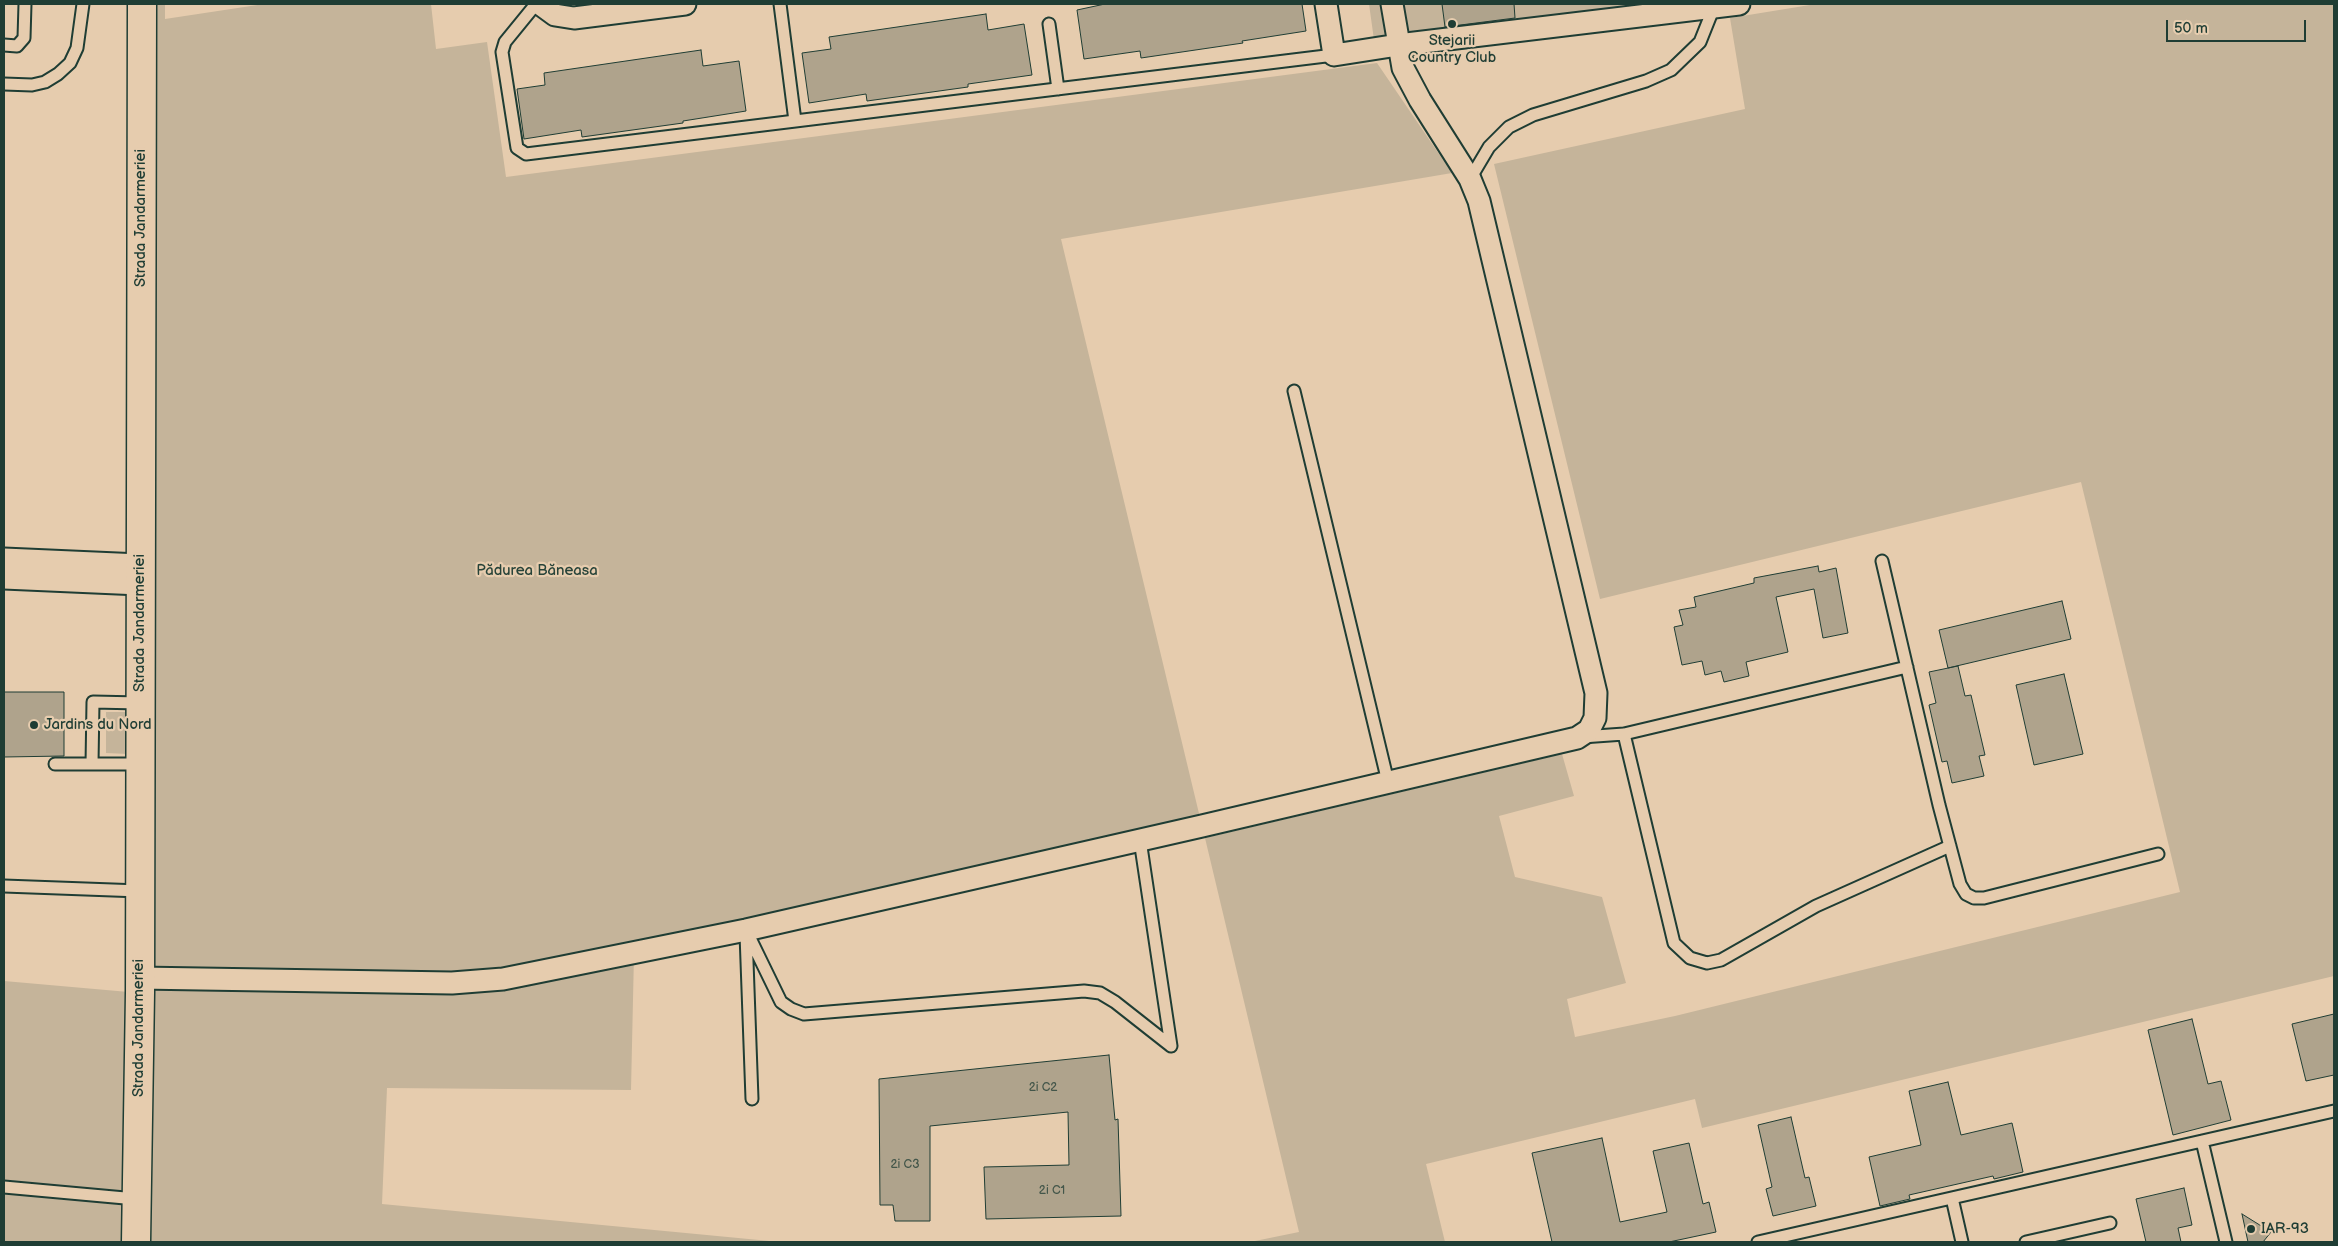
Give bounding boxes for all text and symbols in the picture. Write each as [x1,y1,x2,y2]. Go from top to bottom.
scale bar [2168,10,2308,42]
marker: Stejarii Country Club [1446,18,1458,30]
text: 50 m [2174,19,2208,38]
place label: Stejarii Country Club [1408,32,1496,67]
street label: Strada Jandarmeriei [132,149,150,287]
street label: Strada Jandarmeriei [131,554,149,692]
park label: Pădurea Băneasa [476,562,598,580]
place label: Jardins du Nord [44,716,152,734]
marker: Jardins du Nord [28,719,40,731]
street label: Strada Jandarmeriei [130,959,148,1097]
house number: 2i C2 [1029,1081,1057,1095]
house number: 2i C3 [890,1158,920,1172]
house number: 2i C1 [1039,1184,1065,1198]
place label: IAR-93 [2261,1220,2309,1238]
marker: IAR-93 [2245,1223,2257,1235]

